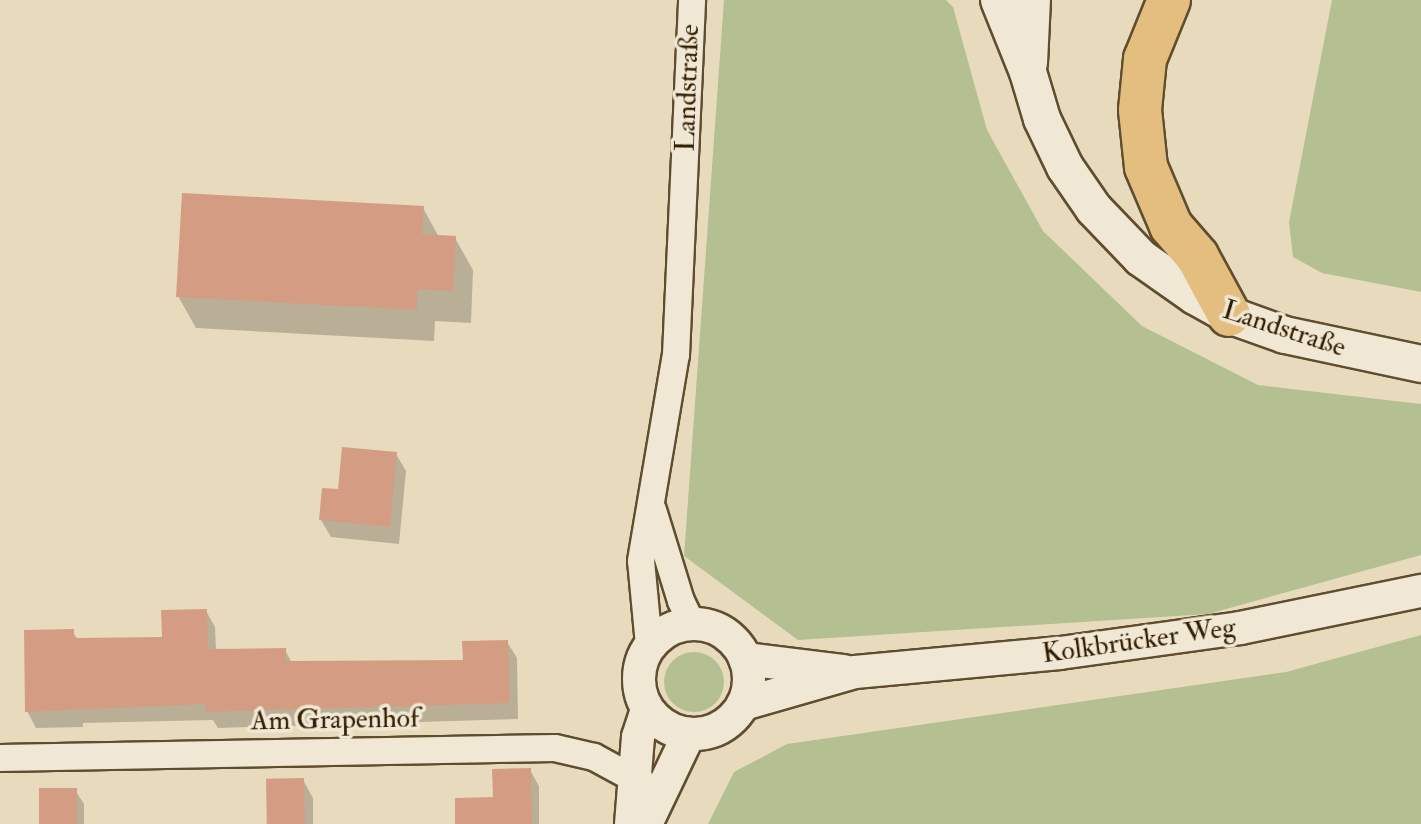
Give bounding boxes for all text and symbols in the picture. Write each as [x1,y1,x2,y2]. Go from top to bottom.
street label: Landstraße [669,24,707,152]
street label: Landstraße [1218,293,1350,365]
street label: Kolkbrücker Weg [1040,611,1238,671]
street label: Am Grapenhof [251,702,419,738]

